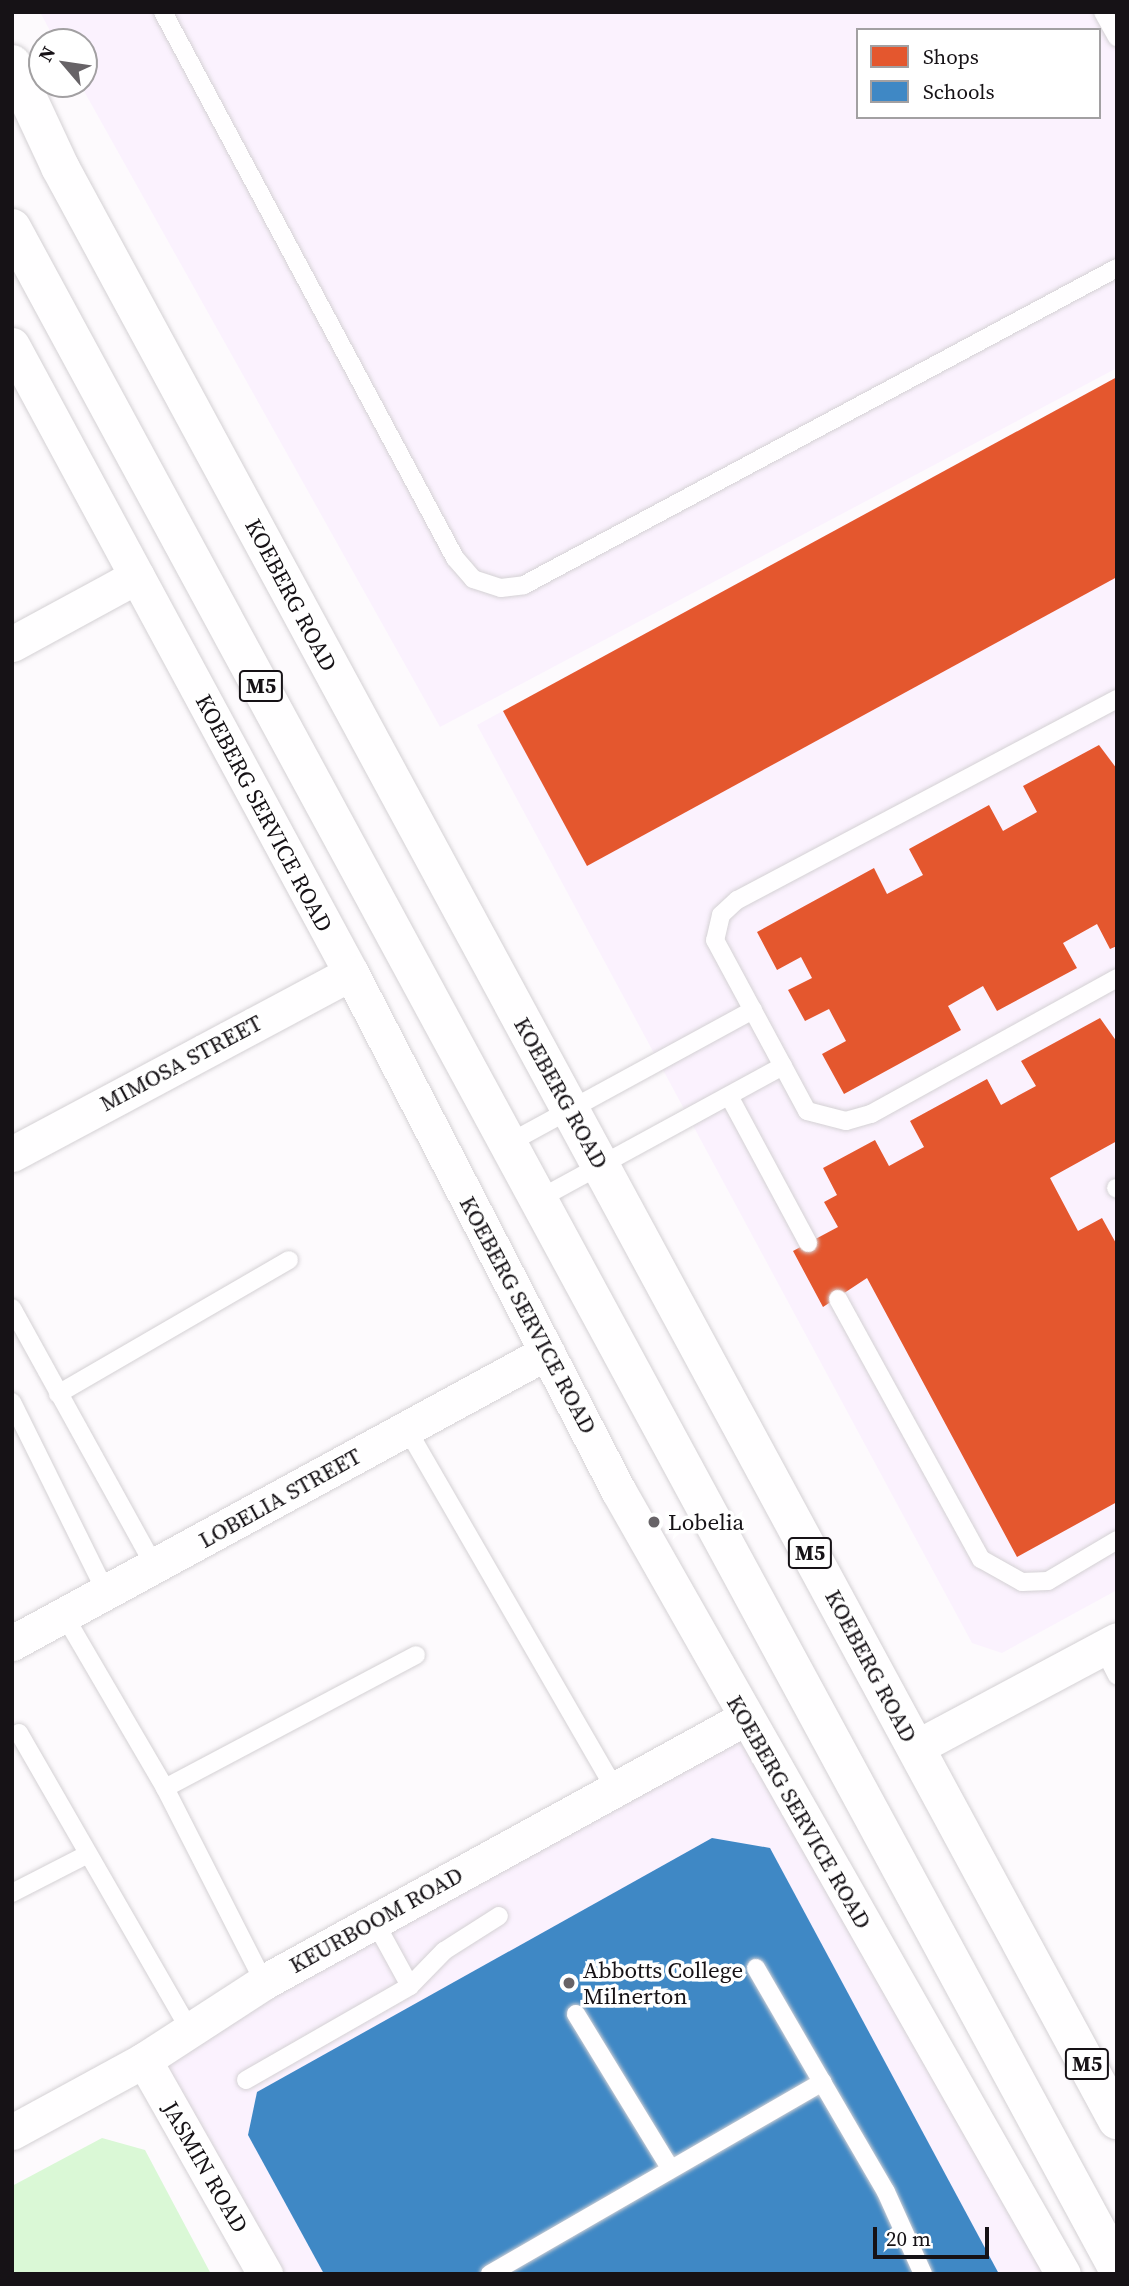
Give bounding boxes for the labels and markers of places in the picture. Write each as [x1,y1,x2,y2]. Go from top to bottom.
place label: Lobelia [668,1508,744,1536]
marker: Lobelia [646,1514,662,1530]
place label: Abbotts College Milnerton [583,1956,743,2010]
marker: Abbotts College Milnerton [561,1975,577,1991]

